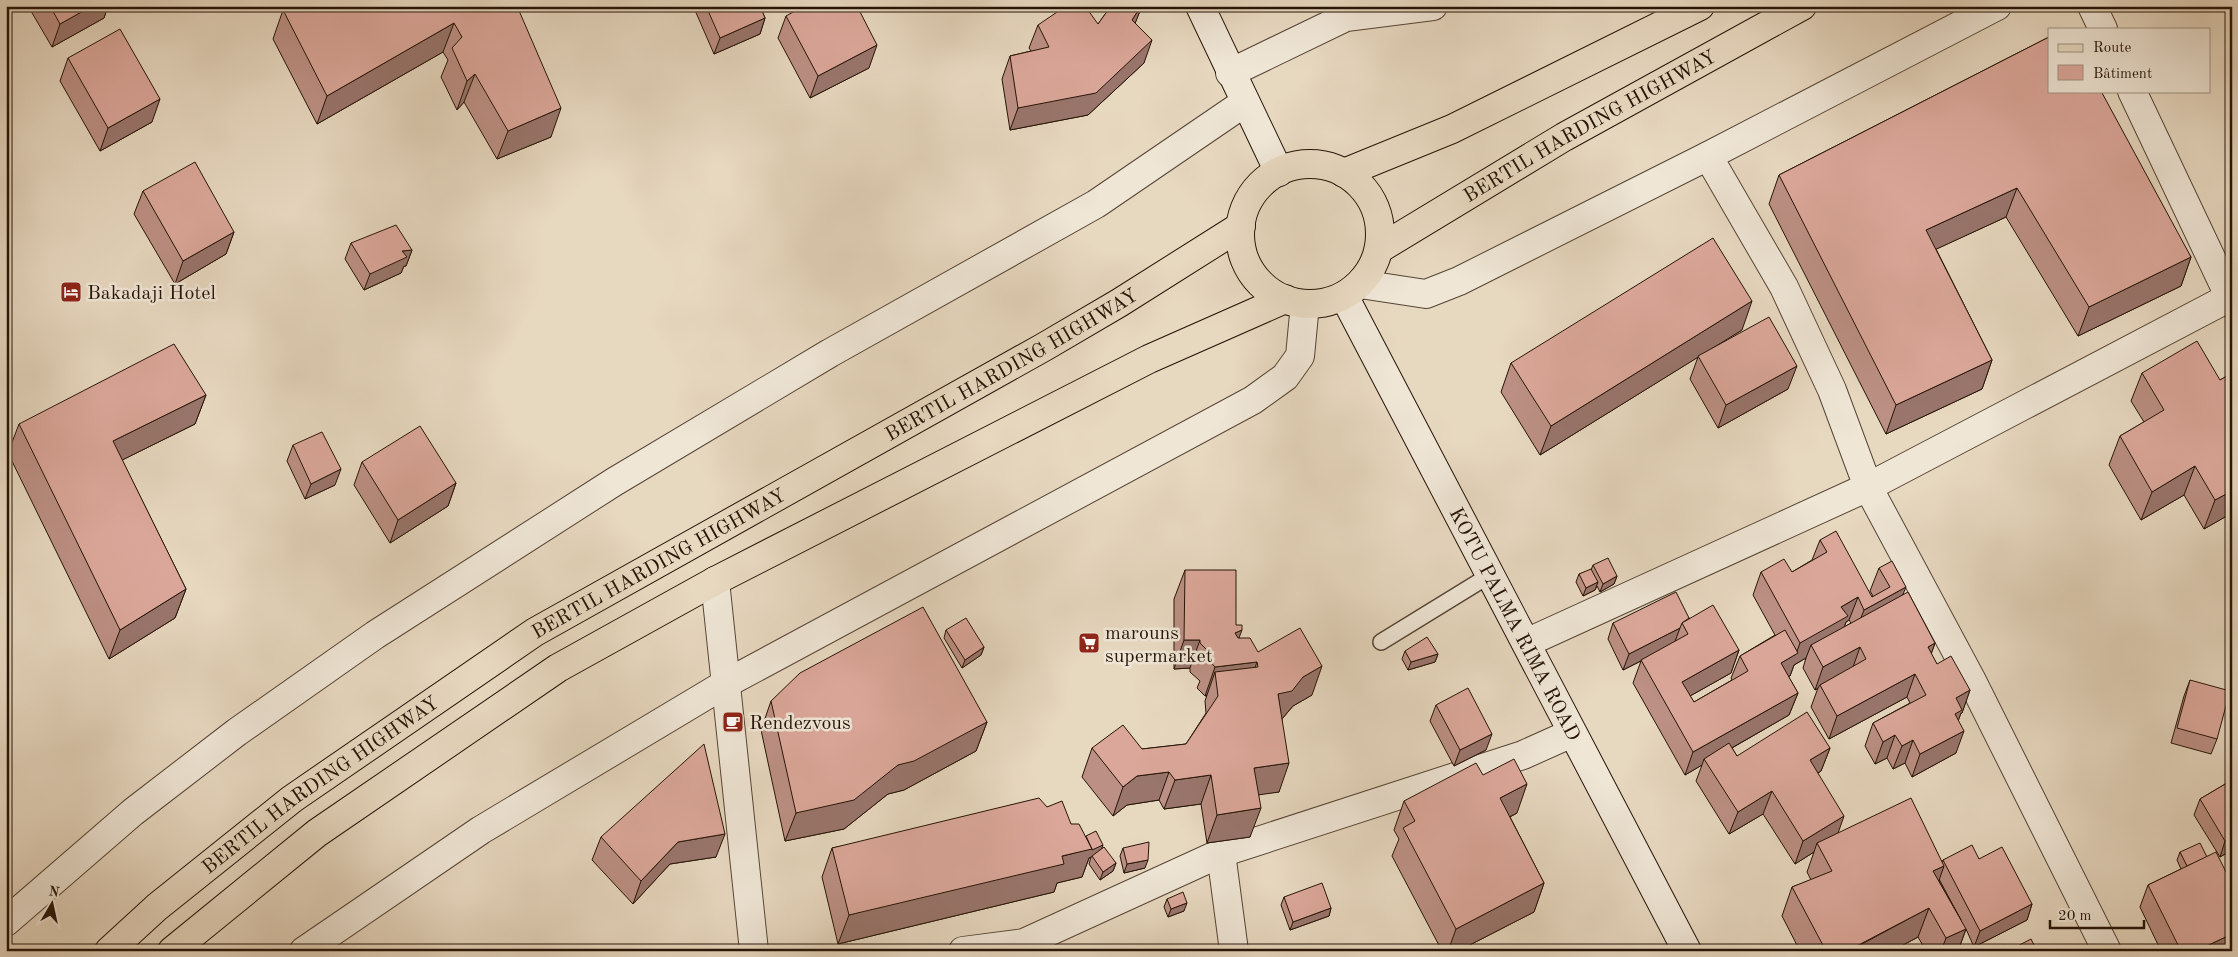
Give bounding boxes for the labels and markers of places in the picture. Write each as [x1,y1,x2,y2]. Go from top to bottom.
hotel icon: Bakadaji Hotel [59,280,83,304]
place label: Bakadaji Hotel [87,284,216,304]
place label: marouns supermarket [1105,624,1213,667]
supermarket icon: marouns supermarket [1077,631,1101,655]
cafe icon: Rendezvous [721,710,745,734]
place label: Rendezvous [749,714,851,734]

